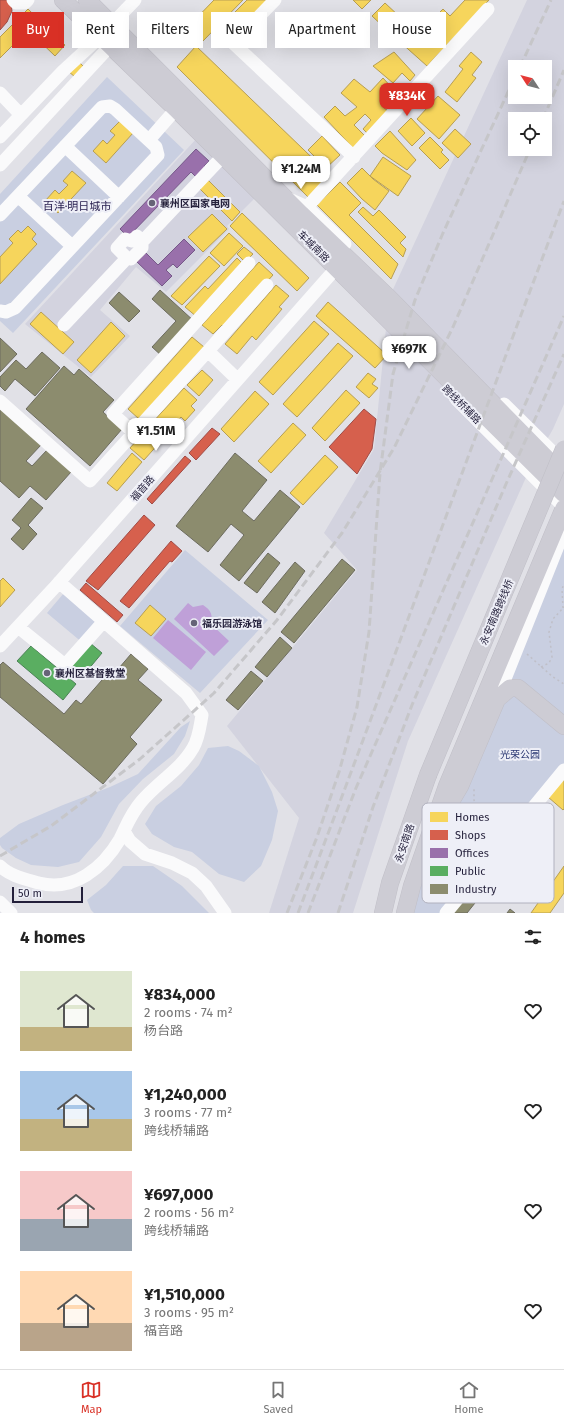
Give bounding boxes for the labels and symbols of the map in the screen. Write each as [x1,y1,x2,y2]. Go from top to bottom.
north arrow [508,60,552,104]
pin: ¥834K [379,83,435,117]
pin: ¥1.24M [268,156,334,190]
place label: 襄州区国家电网 [160,197,230,210]
marker: 襄州区国家电网 [147,198,157,208]
district label: 百洋·明日城市 [43,200,111,213]
street label: 车城南路 [295,228,332,265]
pin: ¥697K [381,336,437,370]
street label: 跨线桥辅路 [439,383,483,427]
pin: ¥1.51M [123,418,189,452]
street label: 福音路 [128,473,157,504]
street label: 永安南路跨线桥 [478,578,516,647]
marker: 福乐园游泳馆 [189,618,199,628]
place label: 福乐园游泳馆 [202,618,262,630]
place label: 襄州区基督教堂 [55,667,125,680]
marker: 襄州区基督教堂 [42,668,52,678]
park label: 光荣公园 [500,749,540,761]
legend [422,803,554,903]
text: Homes [455,811,489,824]
street label: 永安南路 [393,822,417,864]
text: Shops [455,829,486,842]
text: Offices [455,847,489,860]
text: Public [455,865,486,878]
text: Industry [455,883,497,896]
scale bar [12,885,83,904]

